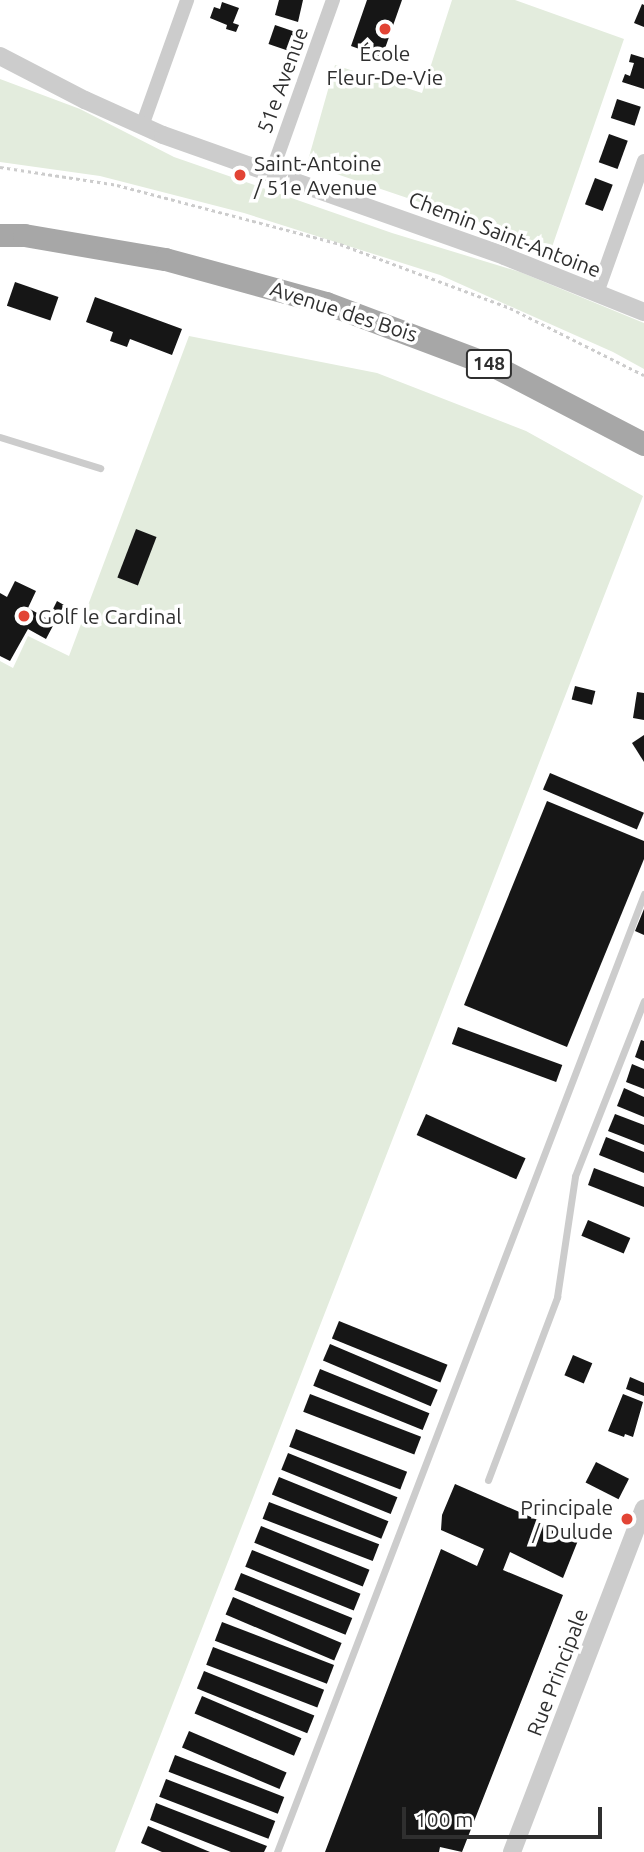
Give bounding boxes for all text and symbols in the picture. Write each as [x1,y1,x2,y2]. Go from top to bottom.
marker: École Fleur-De-Vie [377,21,393,37]
street label: 51e Avenue [251,24,313,136]
place label: École Fleur-De-Vie [327,40,443,90]
place label: Saint-Antoine / 51e Avenue [254,150,382,200]
marker: Saint-Antoine / 51e Avenue [232,167,248,183]
street label: Chemin Saint-Antoine [405,186,605,282]
street label: Avenue des Bois [267,275,421,347]
road number: 148 [464,348,514,380]
place label: Golf le Cardinal [38,603,182,629]
marker: Golf le Cardinal [16,608,32,624]
place label: Principale / Dulude [520,1494,613,1544]
marker: Principale / Dulude [619,1511,635,1527]
street label: Rue Principale [521,1605,593,1739]
scale bar [406,1792,606,1836]
text: 100 m [415,1807,473,1831]

